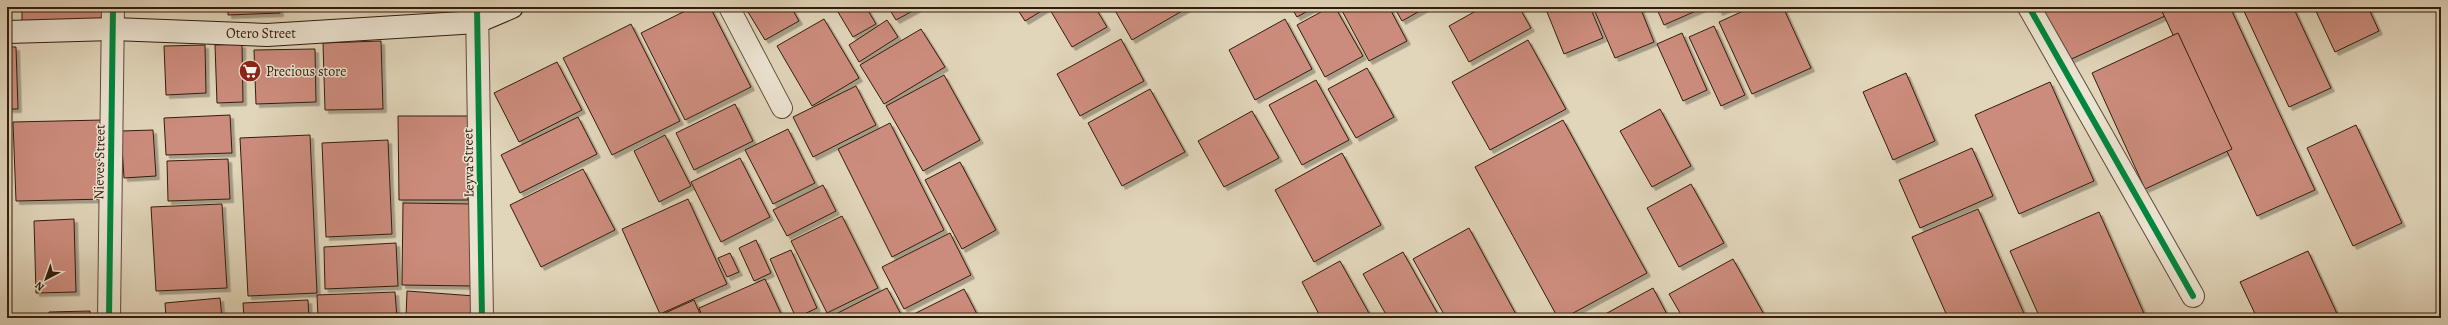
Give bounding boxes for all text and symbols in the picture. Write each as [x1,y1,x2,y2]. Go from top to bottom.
street label: Otero Street [226,24,296,43]
supermarket icon: Precious store [237,58,263,84]
place label: Precious store [266,62,347,81]
street label: Nieves Street [89,124,110,200]
street label: Leyva Street [458,128,479,198]
north arrow [26,259,66,299]
text: N [32,278,48,294]

